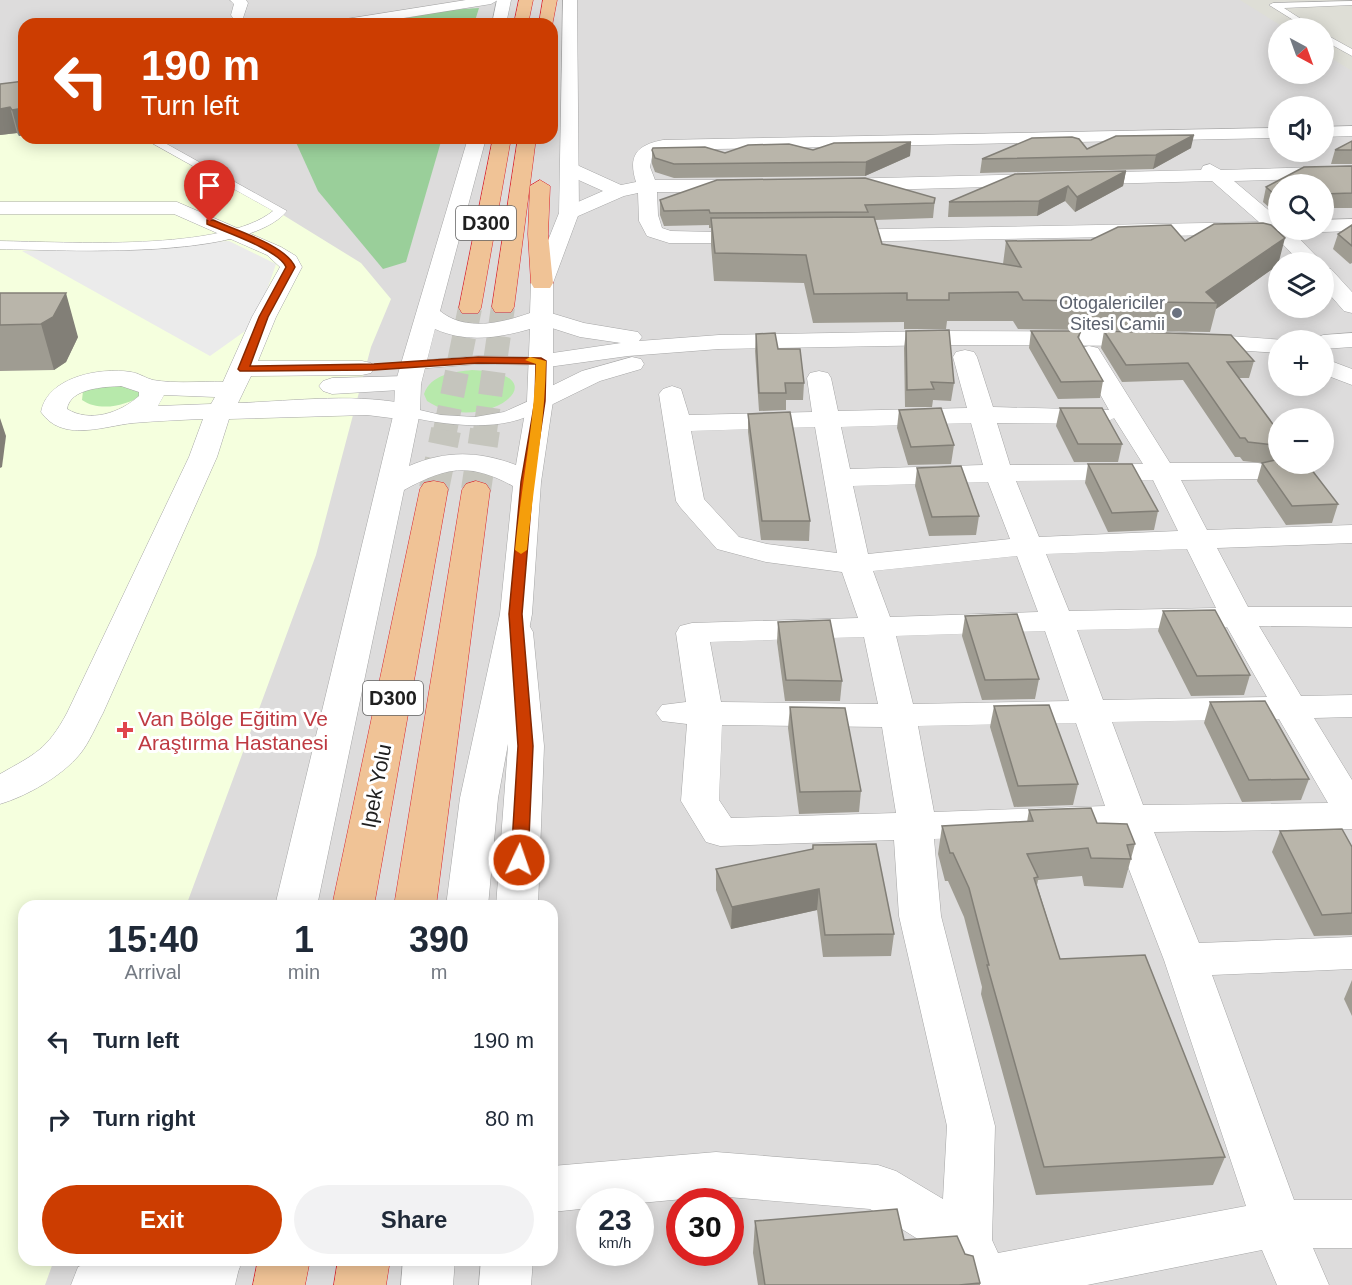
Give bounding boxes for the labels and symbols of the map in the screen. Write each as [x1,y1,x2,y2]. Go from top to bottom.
north arrow [1268,18,1334,84]
pin [184,160,235,222]
road number: D300 [456,206,516,240]
place label: Otogalericiler Sitesi Camii [1059,293,1165,334]
marker: Otogalericiler Sitesi Camii [1170,306,1184,320]
road number: D300 [363,681,423,715]
place label: Van Bölge Eğitim Ve Araştırma Hastanesi [138,707,328,754]
marker: Van Bölge Eğitim Ve Araştırma Hastanesi [116,721,134,739]
street label: Ipek Yolu [357,742,395,830]
position arrow [487,828,551,892]
speed limit sign: 30 [666,1188,744,1266]

